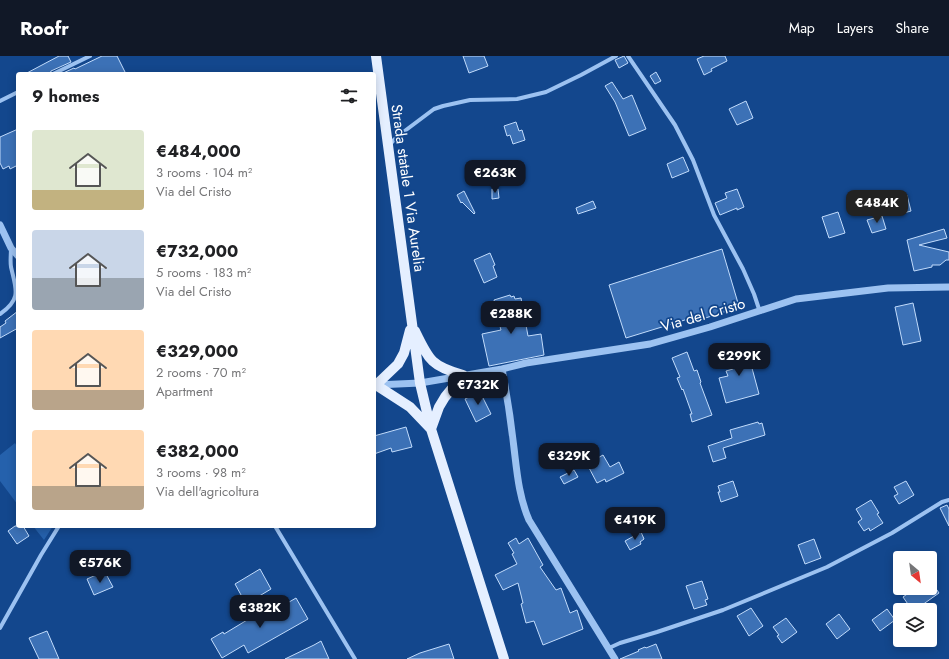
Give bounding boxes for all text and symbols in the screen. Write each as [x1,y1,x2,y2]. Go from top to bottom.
text: Roofr [20,15,69,42]
text: Map [789,18,815,38]
text: Layers [837,18,873,38]
text: Share [895,18,929,38]
text: 9 homes [32,84,100,108]
icon: filters [338,85,360,107]
street label: Strada statale 1 Via Aurelia [385,103,431,273]
text: €484,000 [156,139,241,163]
icon: home [64,146,112,194]
pin: €263K [467,160,523,194]
text: 3 rooms · 104 m² [156,163,252,182]
text: €263K [474,163,516,182]
text: Via del Cristo [156,182,231,201]
pin: €484K [849,190,905,224]
text: €484K [855,193,899,212]
text: €732,000 [156,239,238,263]
icon: home [64,246,112,294]
text: 5 rooms · 183 m² [156,263,251,282]
text: Via del Cristo [156,282,231,301]
street label: Via del Cristo [658,292,748,338]
pin: €288K [483,301,539,335]
text: €288K [490,304,532,323]
text: €329,000 [156,339,238,363]
pin: €299K [711,343,767,377]
icon: home [64,346,112,394]
text: €299K [717,346,761,365]
text: 2 rooms · 70 m² [156,363,246,382]
pin: €732K [450,372,506,406]
text: €732K [457,375,499,394]
text: Apartment [156,382,213,401]
text: €382,000 [156,439,239,463]
pin: €329K [541,443,597,477]
icon: home [64,446,112,494]
text: €329K [548,446,590,465]
text: 3 rooms · 98 m² [156,463,246,482]
text: Via dell'agricoltura [156,482,259,501]
pin: €419K [607,507,663,541]
text: €419K [614,510,656,529]
pin: €576K [72,550,128,584]
north arrow [893,551,937,595]
map controls [893,551,937,647]
text: €576K [79,553,121,572]
pin: €382K [232,595,288,629]
text: €382K [239,598,281,617]
button: layers [893,603,937,647]

